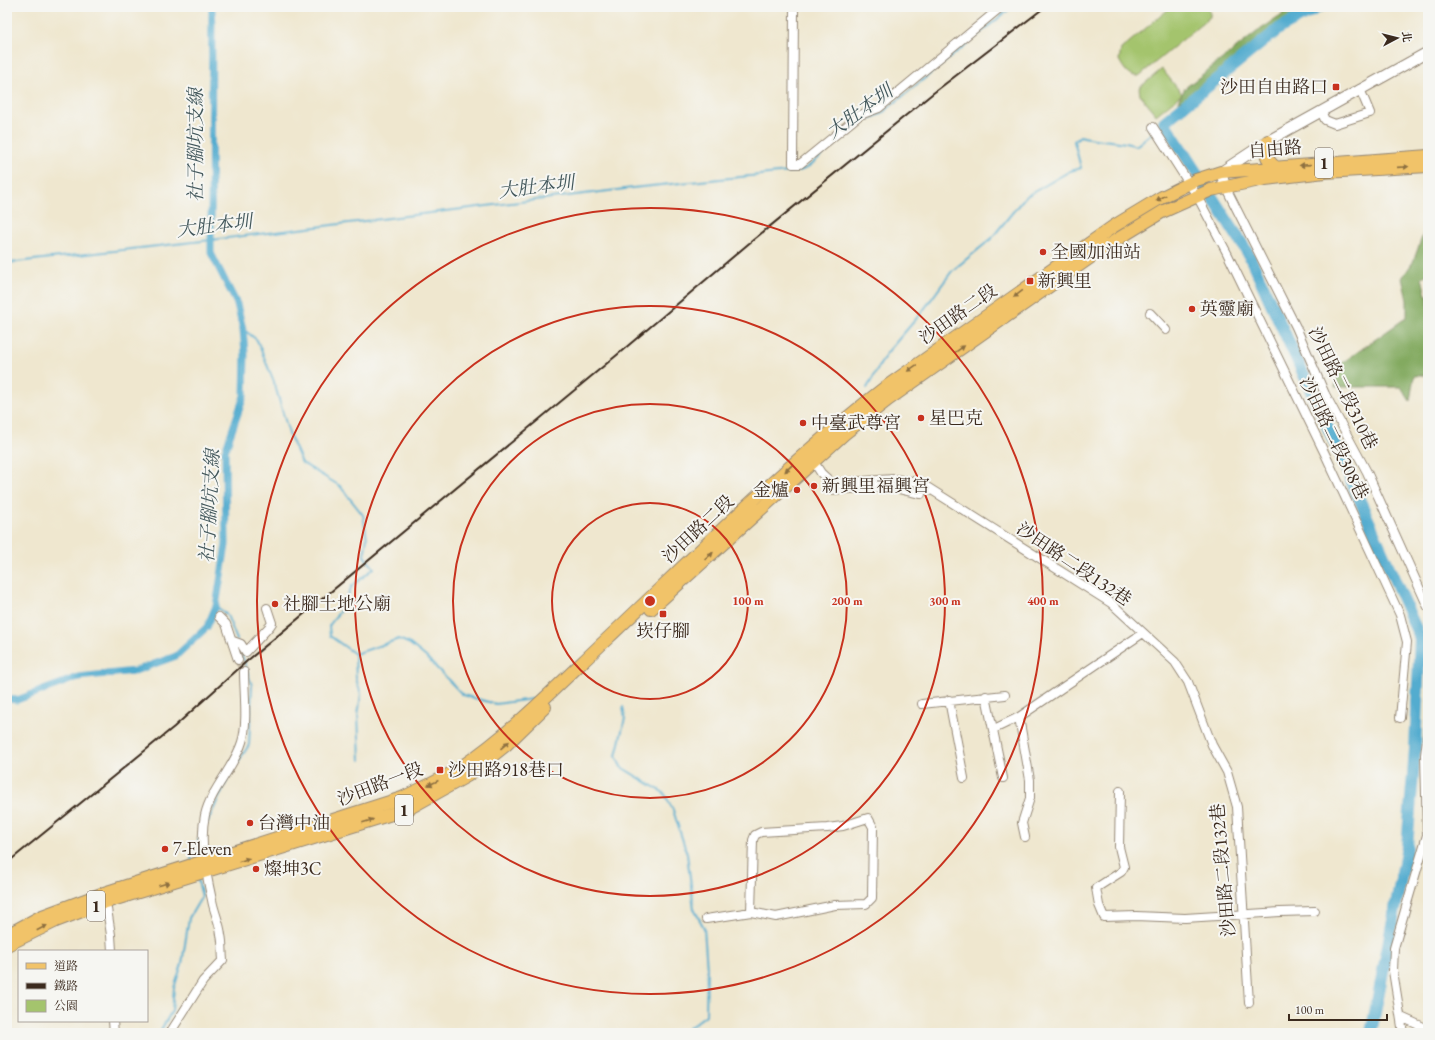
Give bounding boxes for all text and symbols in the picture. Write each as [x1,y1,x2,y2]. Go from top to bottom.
north arrow [1377,18,1417,58]
text: 北 [1399,30,1415,43]
place label: 沙田自由路口 [1220,75,1328,98]
water label: 大肚本圳 [821,77,900,144]
marker: 沙田自由路口 [1331,82,1341,92]
water label: 社子腳坑支線 [183,86,208,202]
street label: 自由路 [1247,135,1303,162]
road number: 1 [1315,148,1333,178]
one-way arrow [1299,161,1311,168]
one-way arrow [1397,164,1409,171]
water label: 大肚本圳 [497,169,578,204]
one-way arrow [1155,195,1167,202]
water label: 大肚本圳 [175,208,256,243]
place label: 全國加油站 [1051,240,1141,263]
marker: 全國加油站 [1038,247,1048,257]
place label: 新興里 [1038,269,1092,292]
marker: 新興里 [1025,276,1035,286]
street label: 沙田路二段 [914,278,1001,349]
one-way arrow [1013,290,1024,298]
place label: 英靈廟 [1200,297,1254,320]
marker: 英靈廟 [1187,304,1197,314]
street label: 沙田路二段310巷 [1304,323,1383,453]
one-way arrow [955,345,966,353]
one-way arrow [907,364,917,372]
street label: 沙田路二段308巷 [1295,373,1374,503]
place label: 星巴克 [929,406,983,429]
place label: 中臺武尊宮 [811,411,901,434]
marker: 星巴克 [916,413,926,423]
marker: 中臺武尊宮 [798,418,808,428]
water label: 社子腳坑支線 [194,446,225,564]
one-way arrow [785,463,794,472]
place label: 新興里福興宮 [822,474,930,497]
place label: 金爐 [753,478,789,501]
marker: 新興里福興宮 [809,481,819,491]
marker: 金爐 [792,485,802,495]
street label: 沙田路二段 [657,490,738,568]
street label: 沙田路二段132巷 [1012,517,1136,611]
one-way arrow [704,551,714,561]
place label: 社腳土地公廟 [283,592,391,615]
text: 100 m [732,593,764,609]
text: 200 m [831,593,863,609]
text: 300 m [929,593,961,609]
text: 400 m [1027,593,1059,609]
centre of rings [643,594,657,608]
marker: 社腳土地公廟 [270,599,280,609]
marker: 崁仔腳 [658,609,668,619]
place label: 崁仔腳 [636,619,690,642]
one-way arrow [500,740,510,750]
street label: 沙田路一段 [334,757,426,810]
place label: 沙田路918巷口 [448,758,564,781]
marker: 沙田路918巷口 [435,765,445,775]
one-way arrow [428,780,439,786]
road number: 1 [395,795,413,825]
street label: 沙田路二段132巷 [1205,802,1240,938]
place label: 台灣中油 [258,811,330,834]
marker: 台灣中油 [245,818,255,828]
one-way arrow [363,818,375,824]
place label: 7-Eleven [173,837,233,860]
marker: 7-Eleven [160,844,170,854]
one-way arrow [239,857,251,863]
place label: 燦坤3C [264,857,321,880]
marker: 燦坤3C [251,864,261,874]
one-way arrow [158,881,170,887]
road number: 1 [87,891,105,921]
one-way arrow [36,925,48,931]
legend [18,950,148,1022]
text: 道路 [54,958,78,974]
text: 鐵路 [54,978,78,994]
scale bar [1289,996,1387,1022]
text: 公園 [54,998,78,1014]
text: 100 m [1295,1002,1325,1018]

